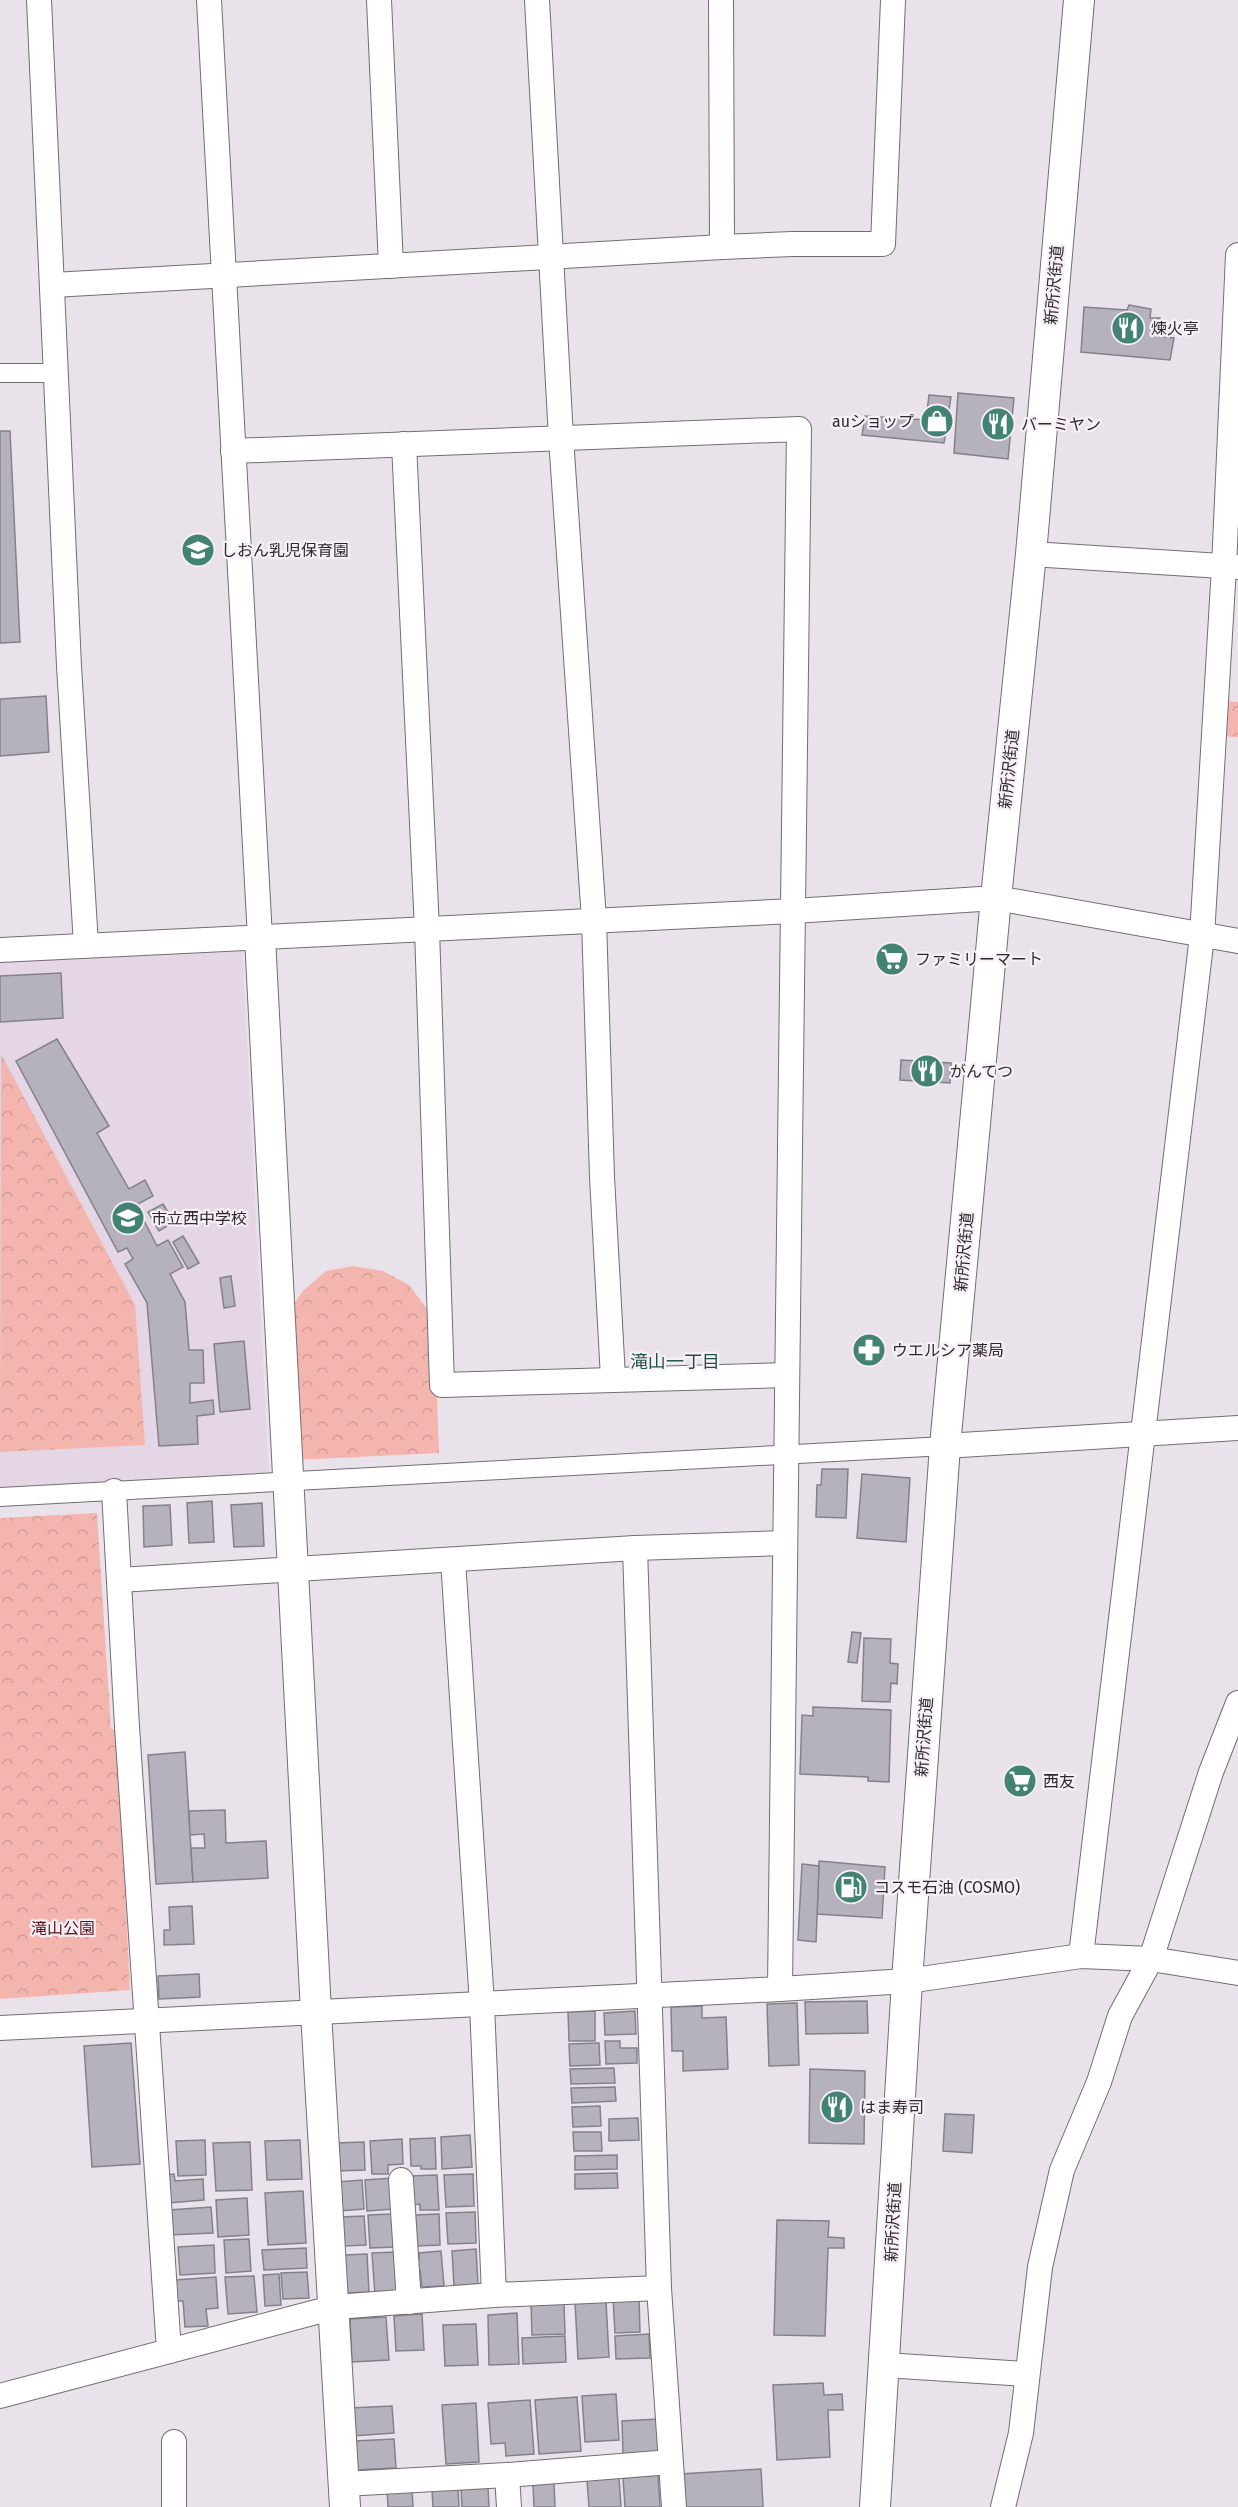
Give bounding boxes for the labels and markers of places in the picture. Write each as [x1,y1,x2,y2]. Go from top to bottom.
restaurant icon: 煉火亭 [1110,310,1146,346]
place label: 煉火亭 [1151,319,1199,338]
shop icon: auショップ [919,403,955,439]
restaurant icon: バーミヤン [980,406,1016,442]
place label: auショップ [832,412,914,431]
place label: バーミヤン [1021,415,1101,434]
school or university icon: しおん乳児保育園 [180,532,216,568]
place label: しおん乳児保育園 [221,541,349,560]
supermarket icon: ファミリーマート [874,941,910,977]
place label: ファミリーマート [915,950,1043,969]
restaurant icon: がんてつ [909,1053,945,1089]
place label: がんてつ [950,1062,1013,1081]
school or university icon: 市立西中学校 [110,1200,146,1236]
place label: 市立西中学校 [151,1209,247,1228]
pharmacy icon: ウエルシア薬局 [851,1332,887,1368]
place label: ウエルシア薬局 [892,1341,1004,1360]
supermarket icon: 西友 [1002,1763,1038,1799]
place label: 西友 [1043,1772,1075,1791]
fuel station icon: コスモ石油 (COSMO) [833,1869,869,1905]
place label: コスモ石油 (COSMO) [874,1878,1020,1897]
restaurant icon: はま寿司 [819,2089,855,2125]
place label: はま寿司 [860,2098,924,2117]

